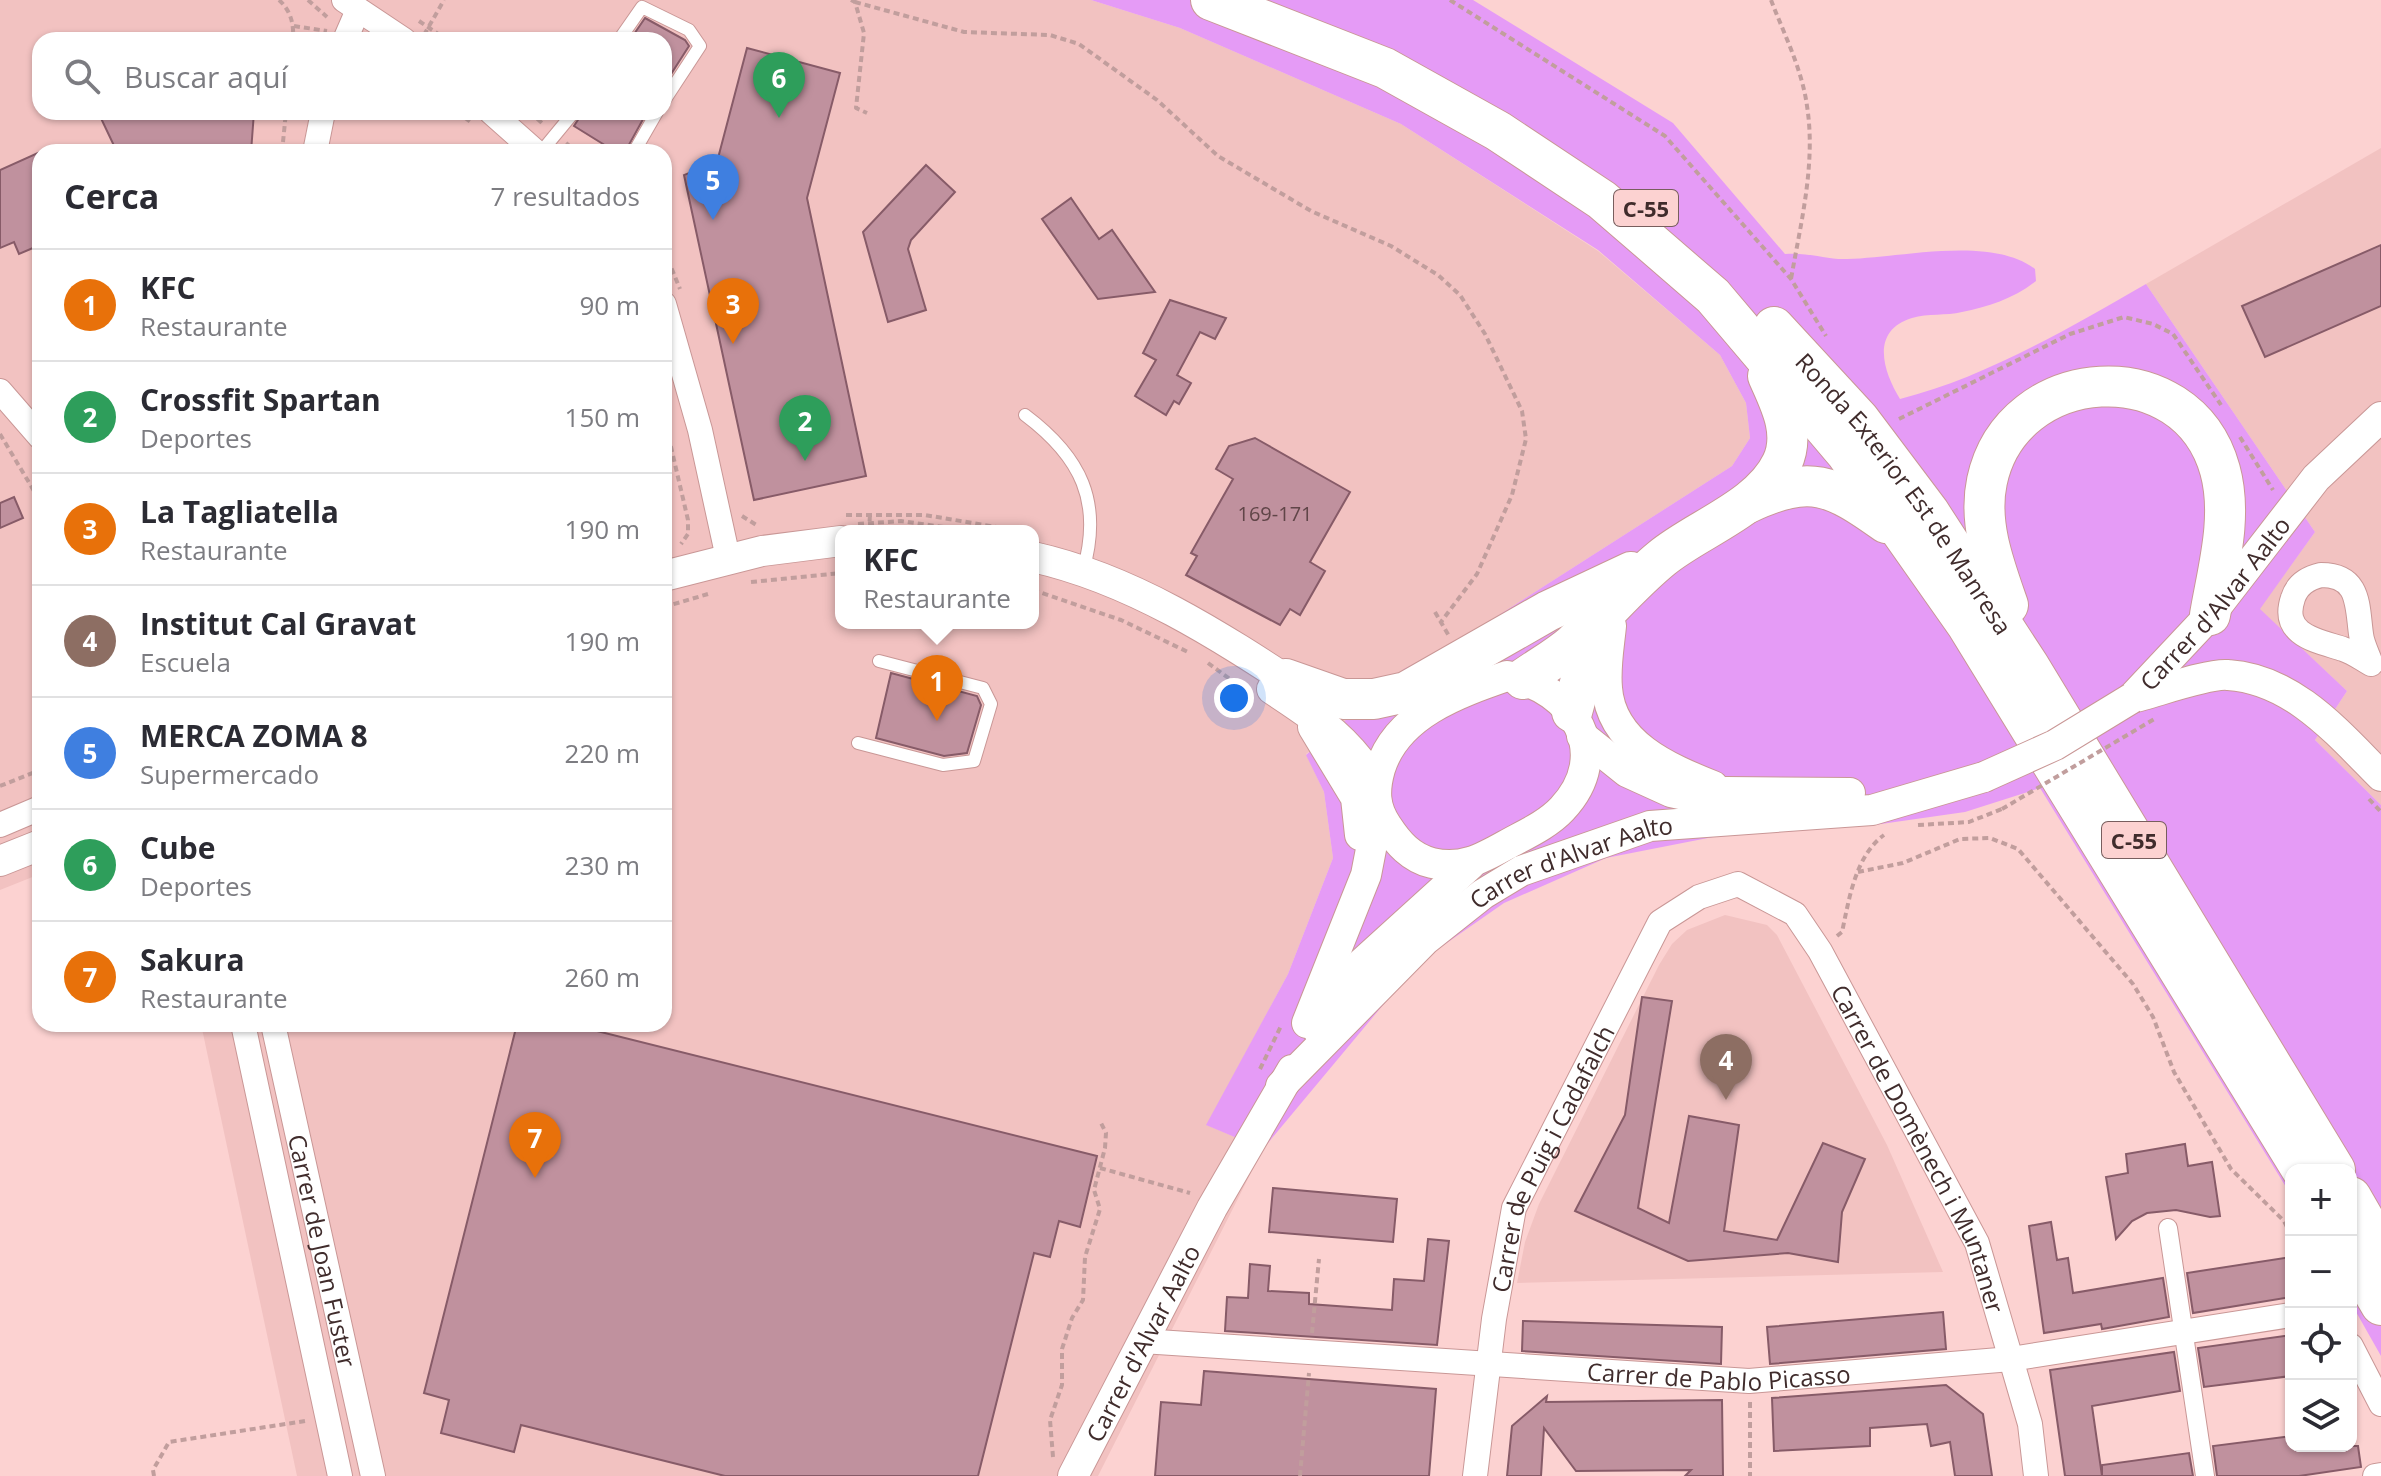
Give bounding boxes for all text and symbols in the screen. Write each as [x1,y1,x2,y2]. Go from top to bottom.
search box [32,32,672,120]
pin: 6 [753,52,805,118]
icon: search [60,54,104,98]
text: Buscar aquí [124,56,288,97]
pin: 5 [687,154,739,220]
text: Cerca [64,173,159,219]
text: 7 resultados [491,178,640,214]
road number: C-55 [1614,190,1678,226]
text: KFC [140,267,196,308]
pin: 3 [707,278,759,344]
text: 1 [83,287,97,323]
text: 90 m [579,287,640,323]
text: Restaurante [140,308,288,344]
street label: Ronda Exterior Est de Manresa [1789,345,2020,640]
text: Crossfit Spartan [140,379,381,420]
pin: 2 [779,395,831,461]
text: 2 [83,399,97,435]
text: 150 m [565,399,640,435]
text: Deportes [140,420,252,456]
text: La Tagliatella [140,491,339,532]
house number: 169-171 [1237,500,1313,527]
street label: Carrer d'Alvar Aalto [2132,509,2297,697]
text: 3 [83,511,97,547]
text: 190 m [565,511,640,547]
popup [835,525,1039,629]
text: Restaurante [140,532,288,568]
text: KFC [863,539,919,580]
text: Restaurante [863,580,1011,616]
text: Institut Cal Gravat [140,603,416,644]
text: 4 [83,623,97,659]
text: 190 m [565,623,640,659]
text: Escuela [140,644,231,680]
pin: 1 [911,655,963,721]
your location [1214,678,1254,718]
text: MERCA ZOMA 8 [140,715,368,756]
text: 5 [83,735,97,771]
text: 220 m [565,735,640,771]
text: Supermercado [140,756,319,792]
street label: Carrer d'Alvar Aalto [1462,808,1674,916]
road number: C-55 [2102,822,2166,858]
text: Cube [140,827,216,868]
text: 6 [83,847,97,883]
text: 230 m [565,847,640,883]
text: Deportes [140,868,252,904]
text: Sakura [140,939,245,980]
text: 7 [83,959,97,995]
text: 260 m [565,959,640,995]
street label: Carrer de Domènech i Muntaner [1824,978,2013,1317]
text: Restaurante [140,980,288,1016]
street label: Carrer de Puig i Cadafalch [1483,1019,1621,1295]
pin: 4 [1700,1034,1752,1100]
pin: 7 [509,1112,561,1178]
street label: Carrer de Joan Fuster [281,1131,365,1370]
map controls [2285,1164,2357,1452]
button: + [2285,1164,2357,1236]
button: − [2285,1236,2357,1308]
street label: Carrer d'Alvar Aalto [1077,1239,1207,1447]
button: locate [2285,1308,2357,1380]
street label: Carrer de Pablo Picasso [1586,1354,1852,1398]
button: layers [2285,1380,2357,1452]

